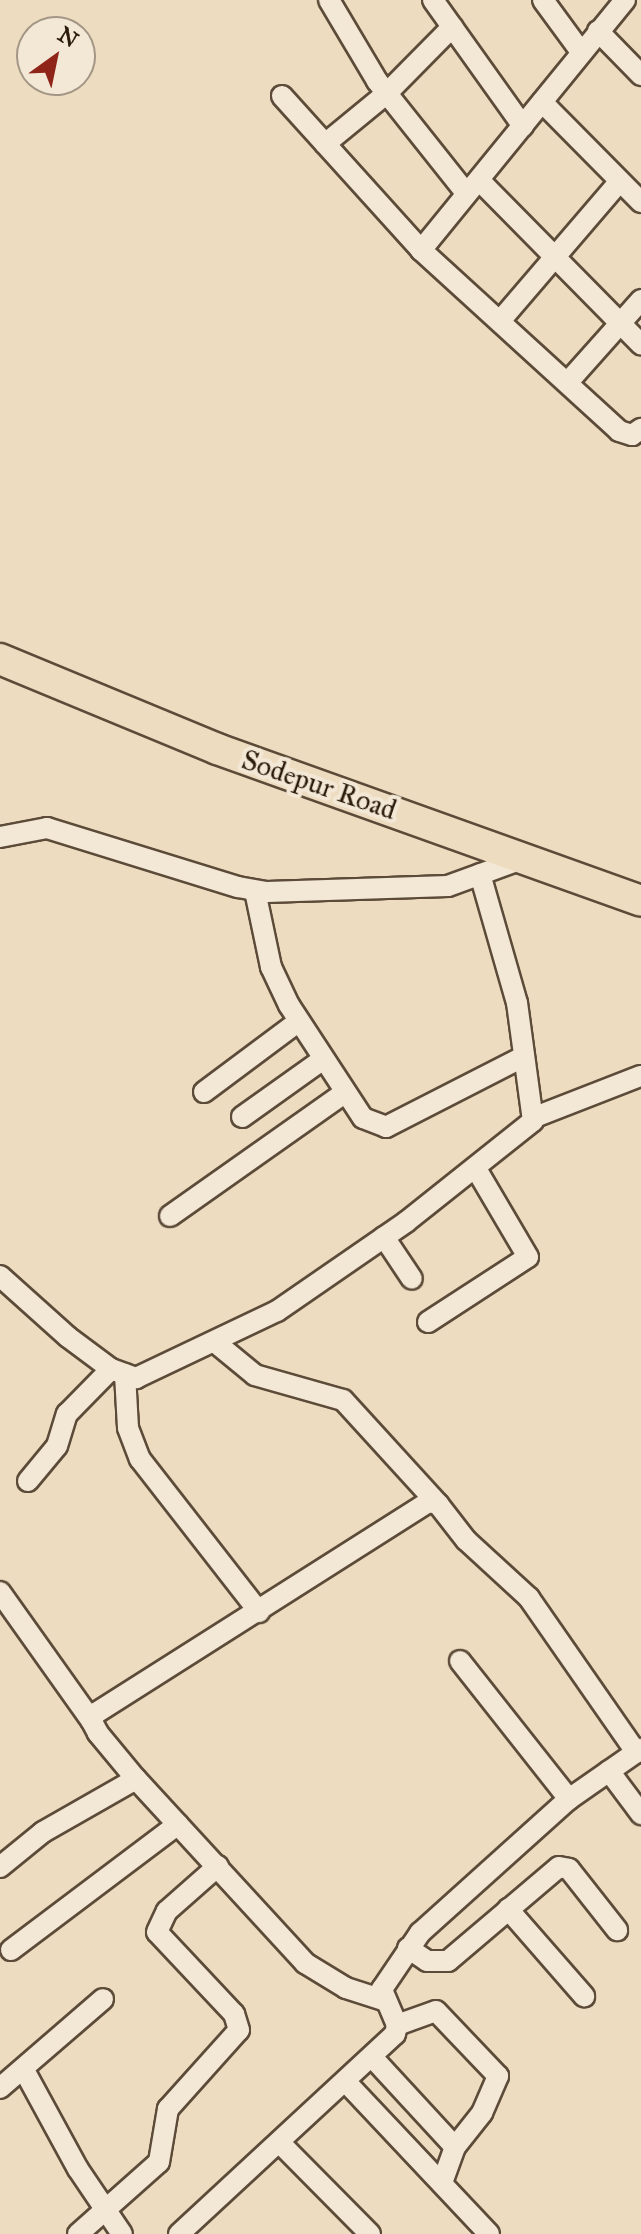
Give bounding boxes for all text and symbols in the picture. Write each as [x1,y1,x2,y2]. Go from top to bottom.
north arrow [16,16,96,96]
text: N [53,21,83,54]
street label: Sodepur Road [237,743,401,827]

